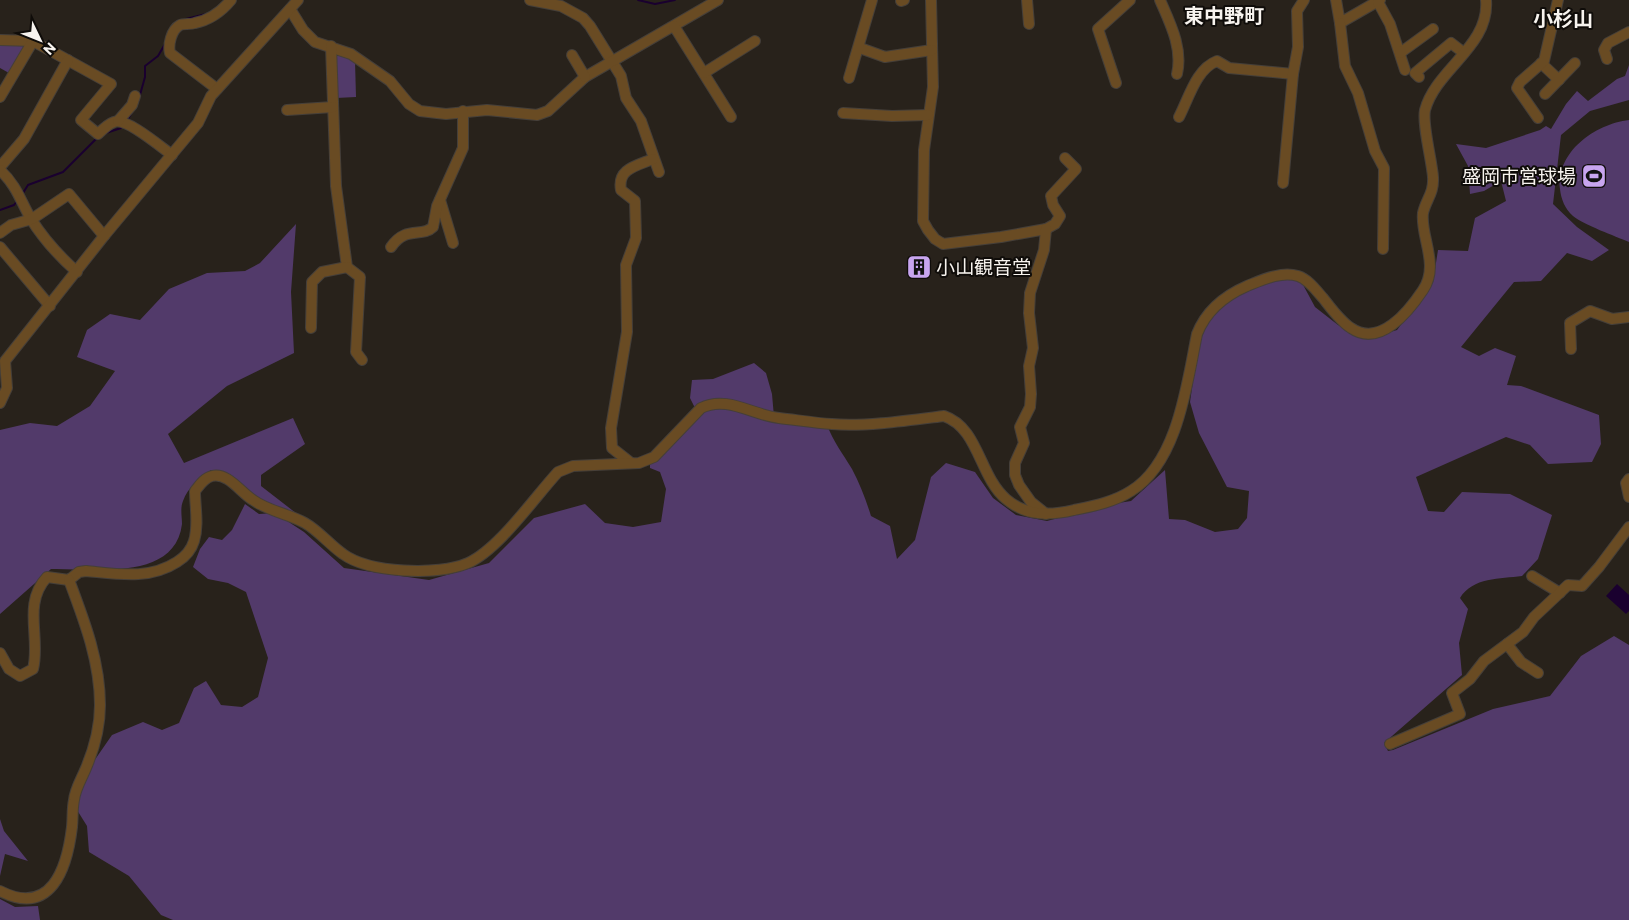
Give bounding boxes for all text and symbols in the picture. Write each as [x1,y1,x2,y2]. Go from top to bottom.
district label: 東中野町 [1184,3,1264,27]
district label: 小杉山 [1533,6,1593,30]
north arrow [15,15,65,65]
text: N [40,40,60,59]
sports icon: 盛岡市営球場 [1581,163,1607,189]
place label: 盛岡市営球場 [1462,164,1576,187]
building icon: 小山観音堂 [906,254,932,280]
place label: 小山観音堂 [936,255,1031,278]

